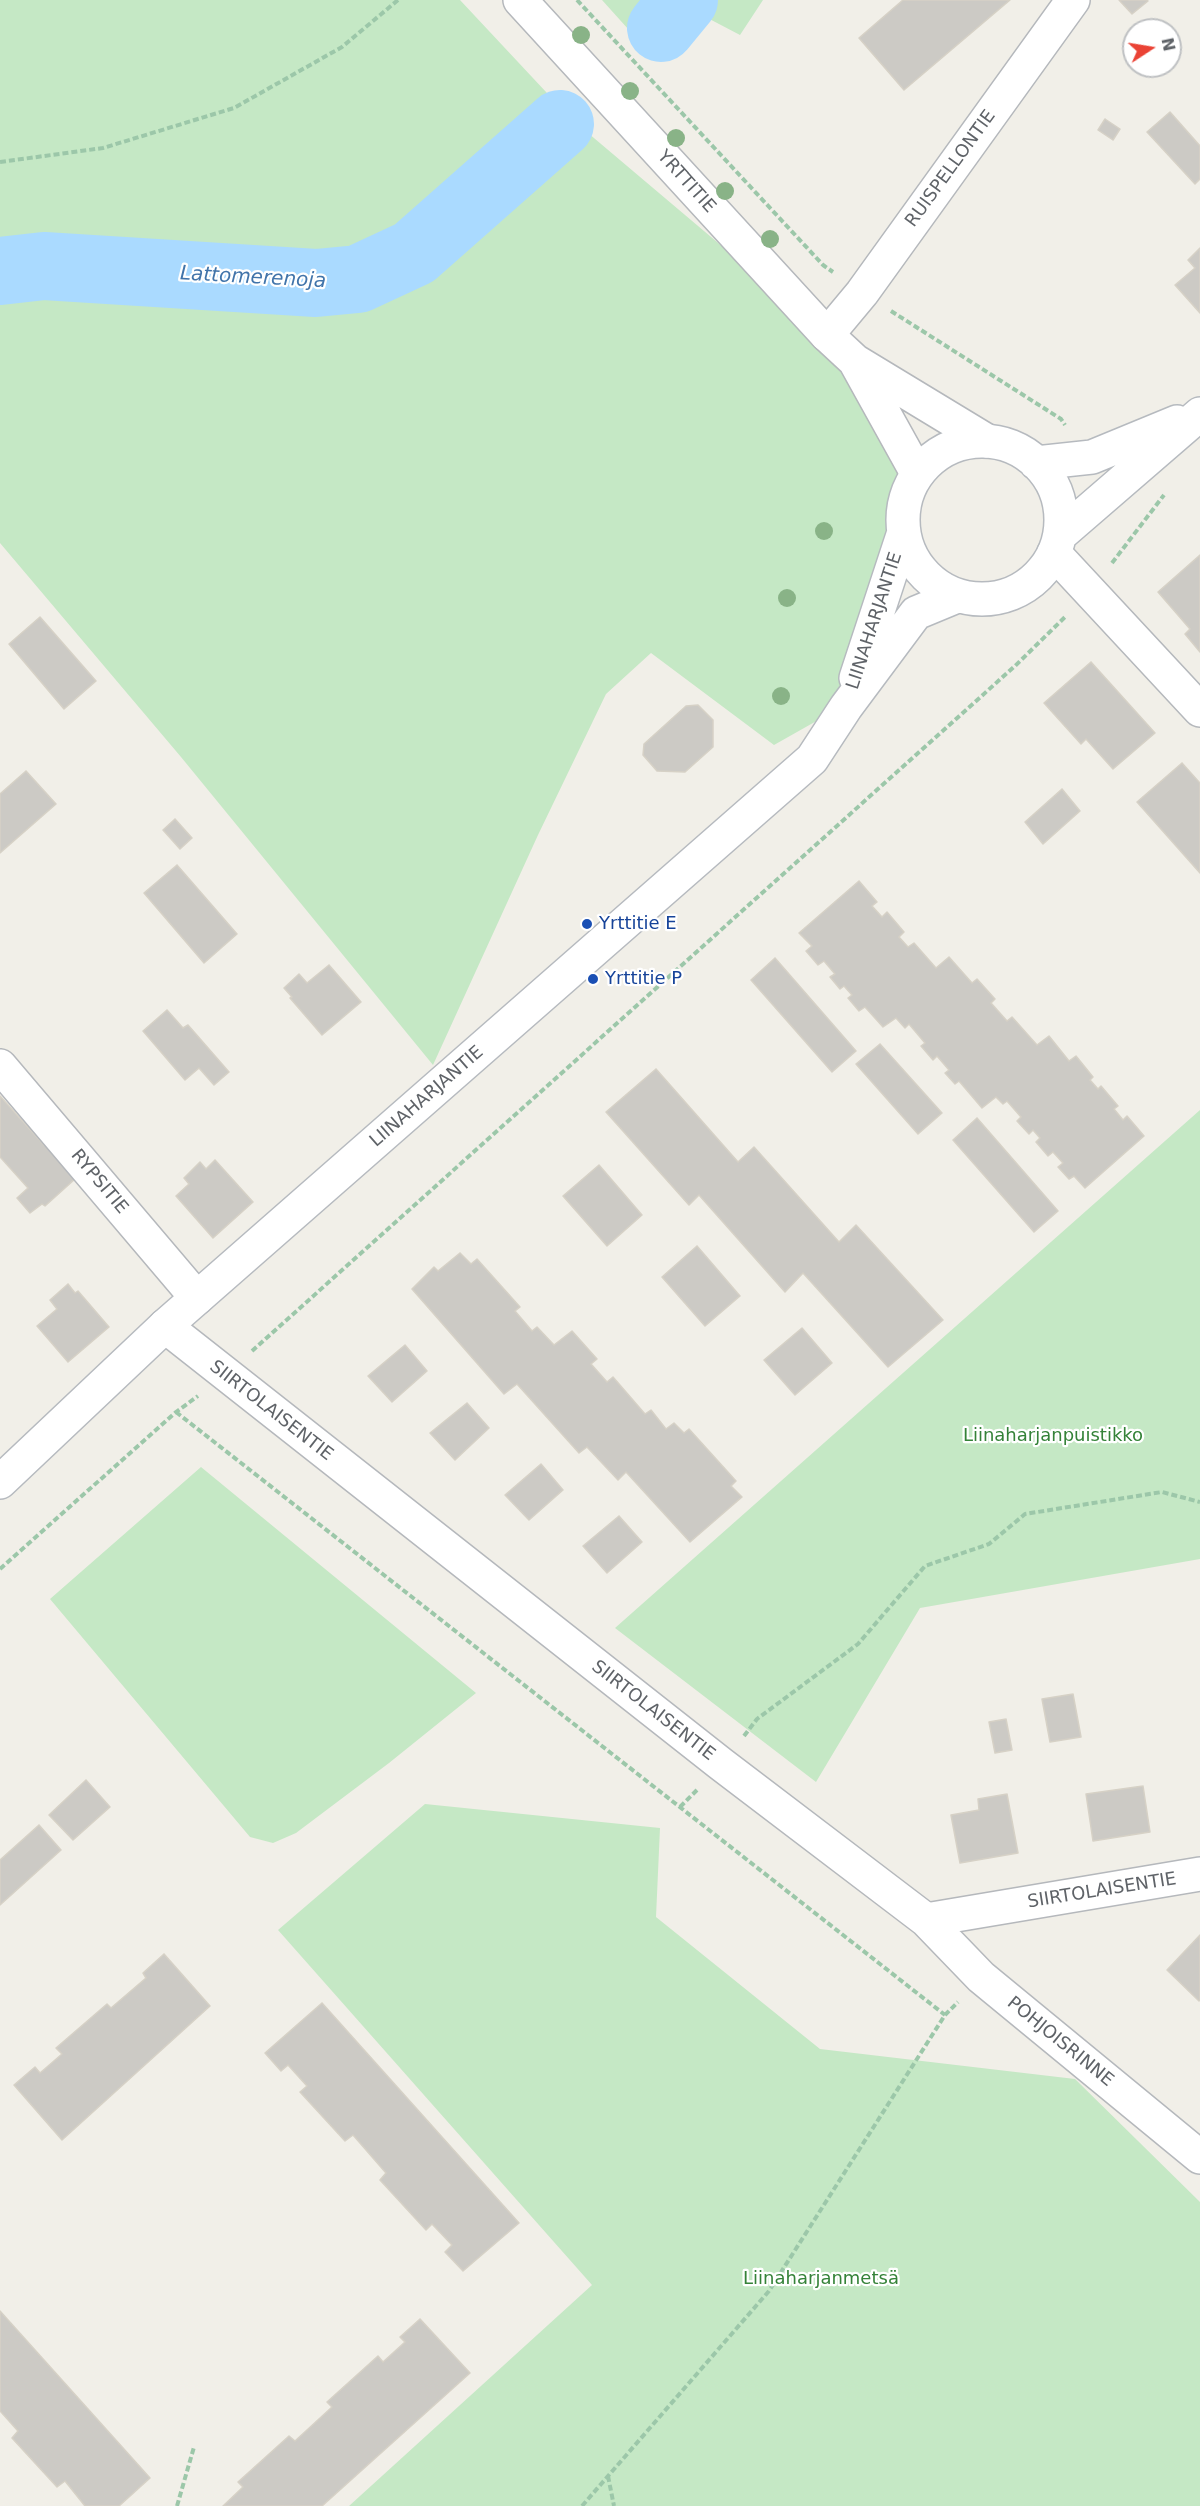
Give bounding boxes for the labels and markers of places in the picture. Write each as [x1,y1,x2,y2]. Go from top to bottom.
place label: Yrttitie E [599,913,677,935]
marker: Yrttitie E [580,917,594,931]
place label: Yrttitie P [605,968,682,990]
marker: Yrttitie P [586,972,600,986]

